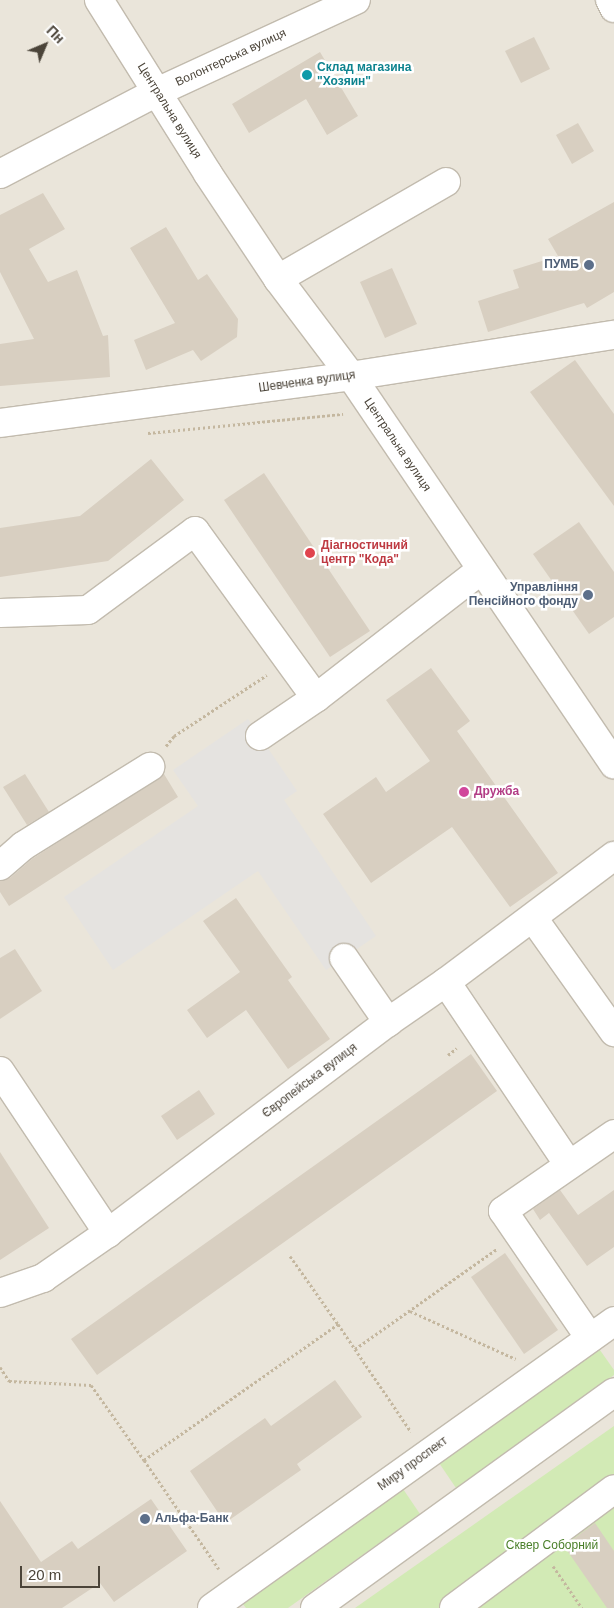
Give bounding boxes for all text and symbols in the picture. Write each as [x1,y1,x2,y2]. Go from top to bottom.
north arrow [20,20,70,70]
text: Пн [43,22,68,47]
street label: Волонтерська вулиця [173,26,289,90]
street label: Центральна вулиця [134,61,204,161]
place label: Склад магазина "Хозяин" [317,61,412,89]
marker: Склад магазина "Хозяин" [301,69,313,81]
place label: ПУМБ [544,258,579,272]
marker: ПУМБ [583,259,595,271]
street label: Шевченка вулиця [258,368,356,396]
street label: Центральна вулиця [360,395,434,495]
place label: Діагностичний центр "Кода" [321,539,408,567]
marker: Діагностичний центр "Кода" [303,546,317,560]
place label: Управління Пенсійного фонду [469,581,578,609]
marker: Управління Пенсійного фонду [582,589,594,601]
place label: Дружба [474,785,519,799]
marker: Дружба [458,786,470,798]
street label: Європейська вулиця [260,1041,360,1121]
street label: Миру проспект [375,1434,451,1494]
place label: Альфа-Банк [155,1512,228,1526]
marker: Альфа-Банк [139,1513,151,1525]
park label: Сквер Соборний [506,1539,598,1553]
scale bar [22,1556,102,1588]
text: 20 m [28,1566,61,1583]

